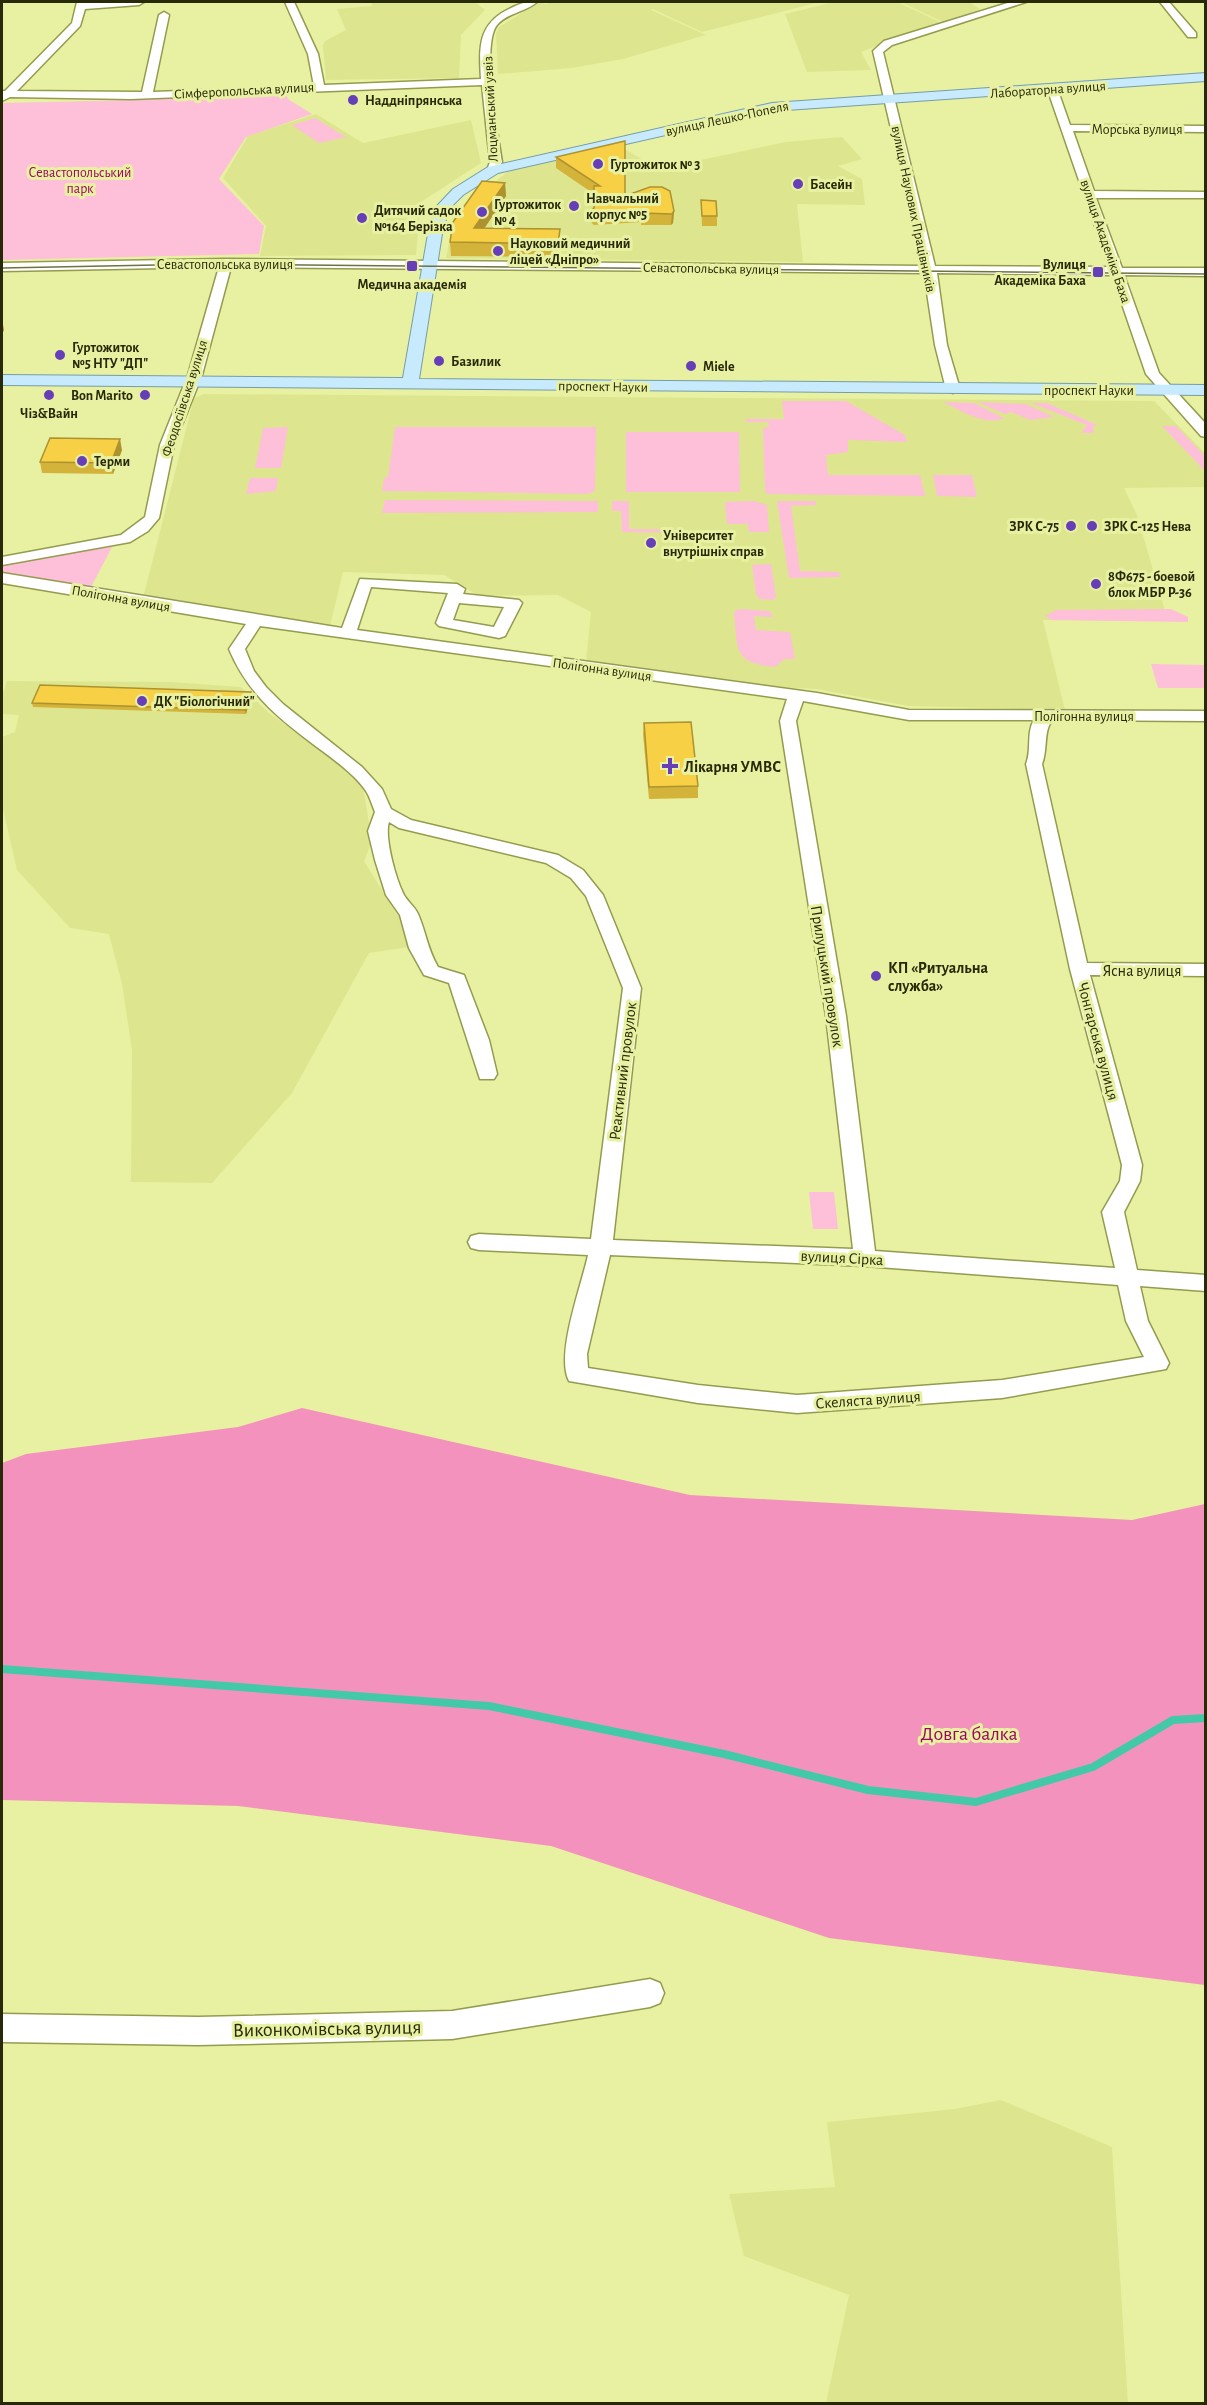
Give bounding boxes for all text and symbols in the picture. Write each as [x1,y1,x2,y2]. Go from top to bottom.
street label: Лоцманський узвіз [481,56,501,162]
street label: Лабораторна вулиця [990,79,1106,101]
street label: Сімферопольська вулиця [174,80,315,102]
marker: Наддніпрянська [346,93,360,107]
place label: Наддніпрянська [365,94,463,108]
street label: вулиця Лешко-Попеля [664,99,790,139]
street label: Морська вулиця [1091,123,1183,137]
street label: вулиця Наукових Працівників [889,125,937,294]
marker: Гуртожиток № 3 [591,157,605,171]
place label: Гуртожиток № 3 [610,158,700,172]
park label: Севастопольський парк [29,166,131,196]
marker: Басейн [791,177,805,191]
place label: Басейн [810,178,853,192]
street label: вулиця Академіка Баха [1077,178,1133,305]
place label: Навчальний корпус №5 [586,192,659,222]
place label: Гуртожиток № 4 [494,198,561,228]
marker: Навчальний корпус №5 [567,199,581,213]
place label: Дитячий садок №164 Берізка [374,204,461,234]
marker: Гуртожиток № 4 [475,205,489,219]
marker: Дитячий садок №164 Берізка [355,211,369,225]
place label: Науковий медичний ліцей «Дніпро» [510,237,631,267]
marker: Науковий медичний ліцей «Дніпро» [491,244,505,258]
street label: Севастопольська вулиця [157,258,293,272]
place label: Вулиця Академіка Баха [994,258,1086,288]
marker: Медична академія [405,259,419,273]
street label: Севастопольська вулиця [643,261,779,277]
marker: Вулиця Академіка Баха [1091,265,1105,279]
place label: Медична академія [357,278,467,292]
street label: Феодосіївська вулиця [159,338,210,458]
place label: Гуртожиток №5 НТУ "ДП" [72,341,148,371]
marker: Гуртожиток №5 НТУ "ДП" [53,348,67,362]
marker: Базилик [432,354,446,368]
place label: Базилик [451,355,501,369]
marker: Miele [684,359,698,373]
place label: Miele [703,360,735,374]
street label: проспект Науки [558,379,648,395]
street label: проспект Науки [1044,384,1134,398]
marker: Чіз&Вайн [42,388,56,402]
marker: Bon Marito [138,388,152,402]
place label: Bon Marito [71,389,133,403]
place label: Чіз&Вайн [20,407,78,421]
marker: Терми [75,454,89,468]
place label: Терми [94,455,130,469]
marker: ЗРК С-75 [1064,519,1078,533]
marker: ЗРК С-125 Нева [1085,519,1099,533]
place label: ЗРК С-75 [1009,520,1059,534]
place label: ЗРК С-125 Нева [1104,520,1192,534]
place label: Університет внутрішніх справ [663,529,764,559]
marker: Університет внутрішніх справ [644,536,658,550]
place label: 8Ф675 - боевой блок МБР Р-36 [1108,570,1195,600]
marker: 8Ф675 - боевой блок МБР Р-36 [1089,577,1103,591]
street label: Полігонна вулиця [70,583,171,615]
street label: Полігонна вулиця [551,656,652,684]
marker: ДК "Біологічний" [135,694,149,708]
place label: ДК "Біологічний" [154,695,255,709]
street label: Полігонна вулиця [1034,710,1134,724]
marker: Лікарня УМВС [661,757,679,775]
place label: Лікарня УМВС [684,759,781,775]
street label: Прилуцький провулок [807,904,846,1049]
place label: КП «Ритуальна служба» [888,960,988,995]
street label: Ясна вулиця [1102,963,1182,980]
marker: КП «Ритуальна служба» [869,969,883,983]
street label: Чонгарська вулиця [1074,981,1121,1102]
street label: Реактивний провулок [607,1000,640,1141]
street label: вулиця Сірка [800,1248,884,1269]
street label: Скеляста вулиця [815,1388,921,1413]
park label: Довга балка [920,1724,1018,1744]
street label: Виконкомівська вулиця [232,2017,422,2041]

